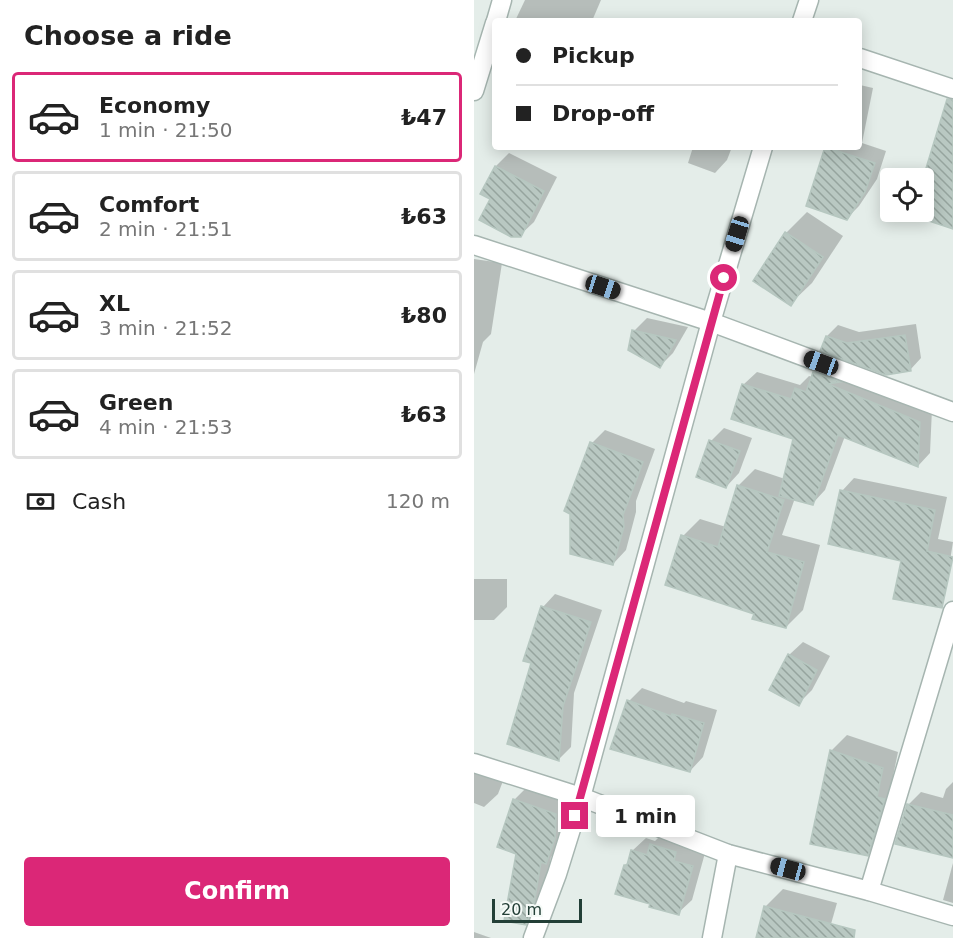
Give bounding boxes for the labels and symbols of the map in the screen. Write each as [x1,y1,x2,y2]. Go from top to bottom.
car [723,214,751,254]
route start [710,264,737,291]
car [583,273,623,301]
car [801,348,841,378]
callout: 1 min [596,795,695,837]
route end [561,802,588,829]
car [768,856,808,882]
scale bar [492,896,582,924]

